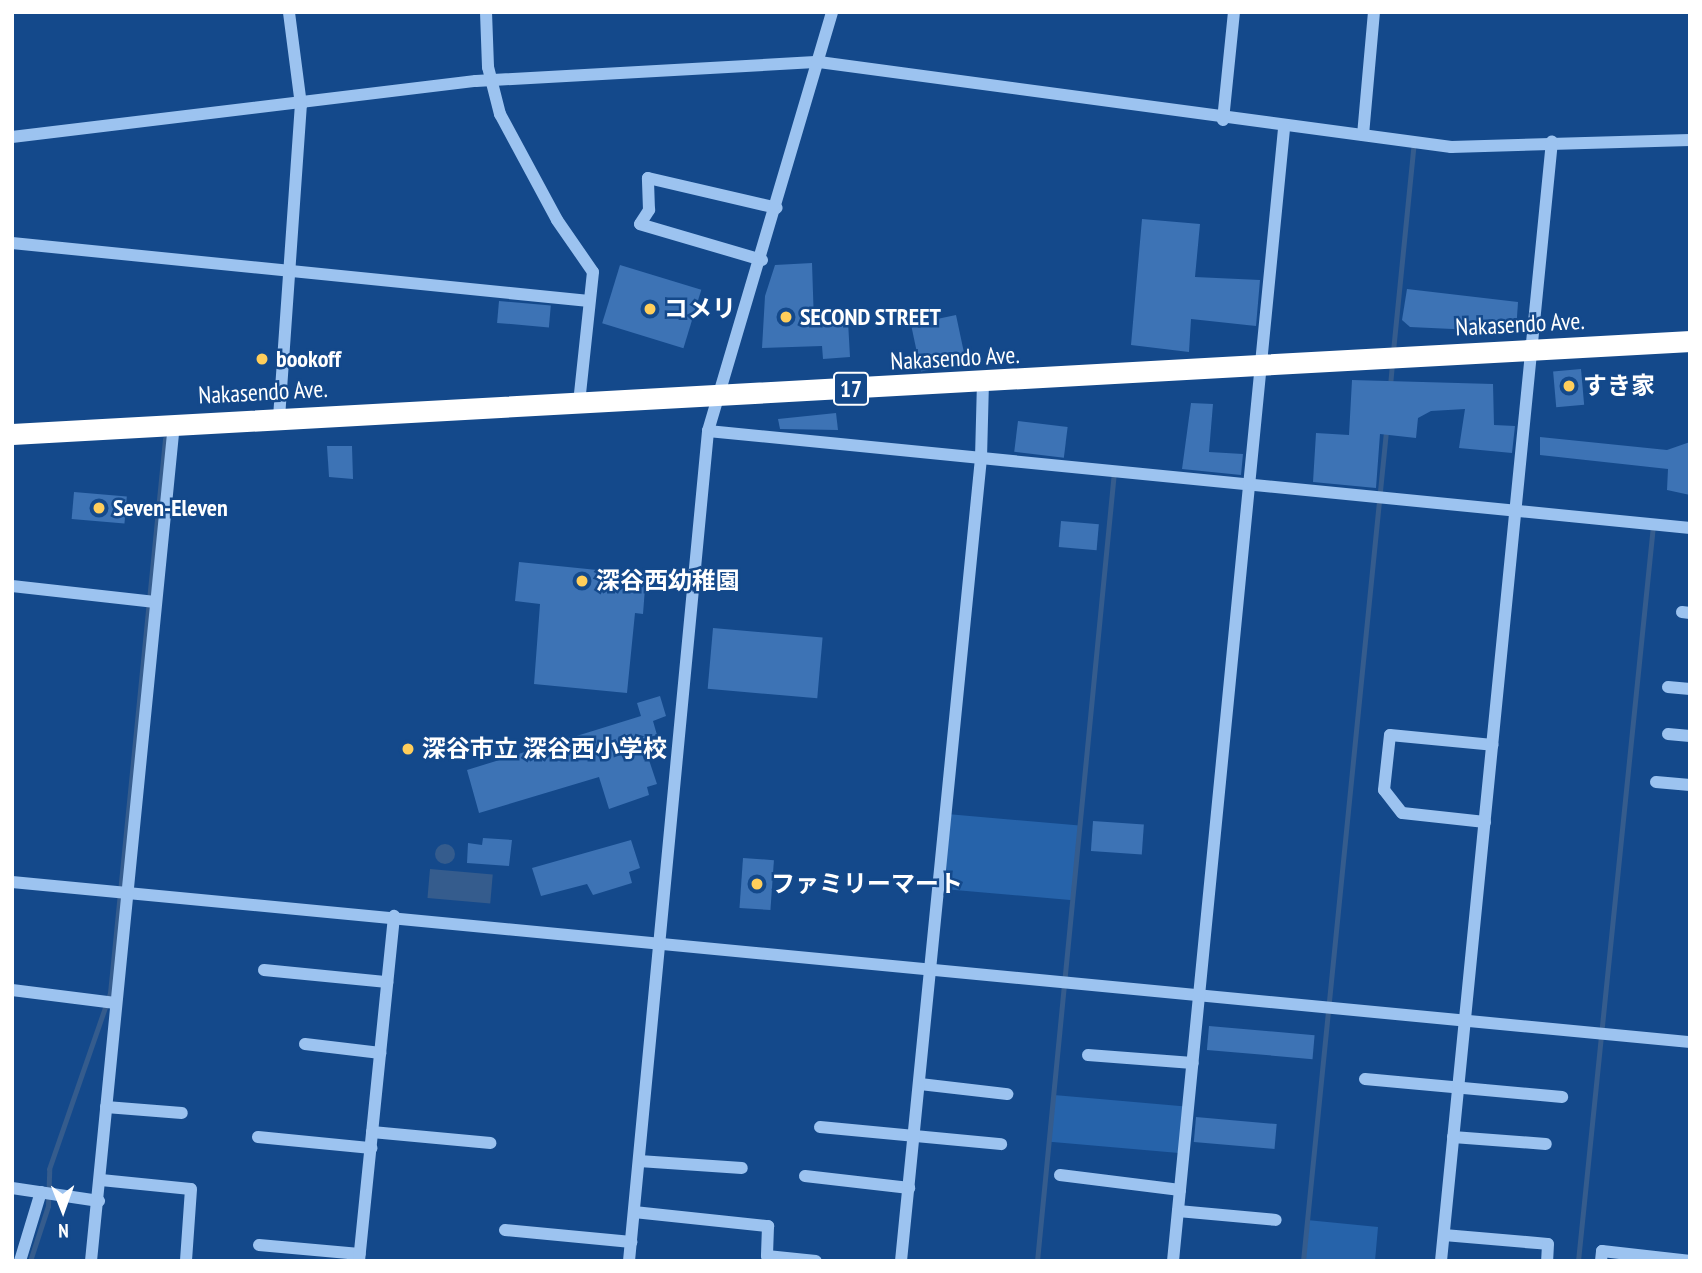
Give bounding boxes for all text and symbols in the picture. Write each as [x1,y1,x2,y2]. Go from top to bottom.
place label: コメリ [664,295,736,323]
marker: コメリ [642,301,658,317]
place label: SECOND STREET [800,303,941,331]
street label: Nakasendo Ave. [1454,306,1586,342]
marker: SECOND STREET [778,309,794,325]
street label: Nakasendo Ave. [889,340,1021,376]
place label: bookoff [276,345,341,373]
marker: bookoff [254,351,270,367]
road number: 17 [832,370,870,408]
place label: すき家 [1583,372,1655,400]
street label: Nakasendo Ave. [197,374,329,410]
marker: すき家 [1561,378,1577,394]
place label: Seven-Eleven [113,494,228,522]
marker: Seven-Eleven [91,500,107,516]
place label: 深谷西幼稚園 [596,567,740,595]
marker: 深谷西幼稚園 [574,573,590,589]
place label: 深谷市立 深谷西小学校 [422,735,667,763]
marker: 深谷市立 深谷西小学校 [400,741,416,757]
place label: ファミリーマート [771,870,963,898]
marker: ファミリーマート [749,876,765,892]
north arrow [28,1175,98,1245]
text: N [58,1219,69,1243]

